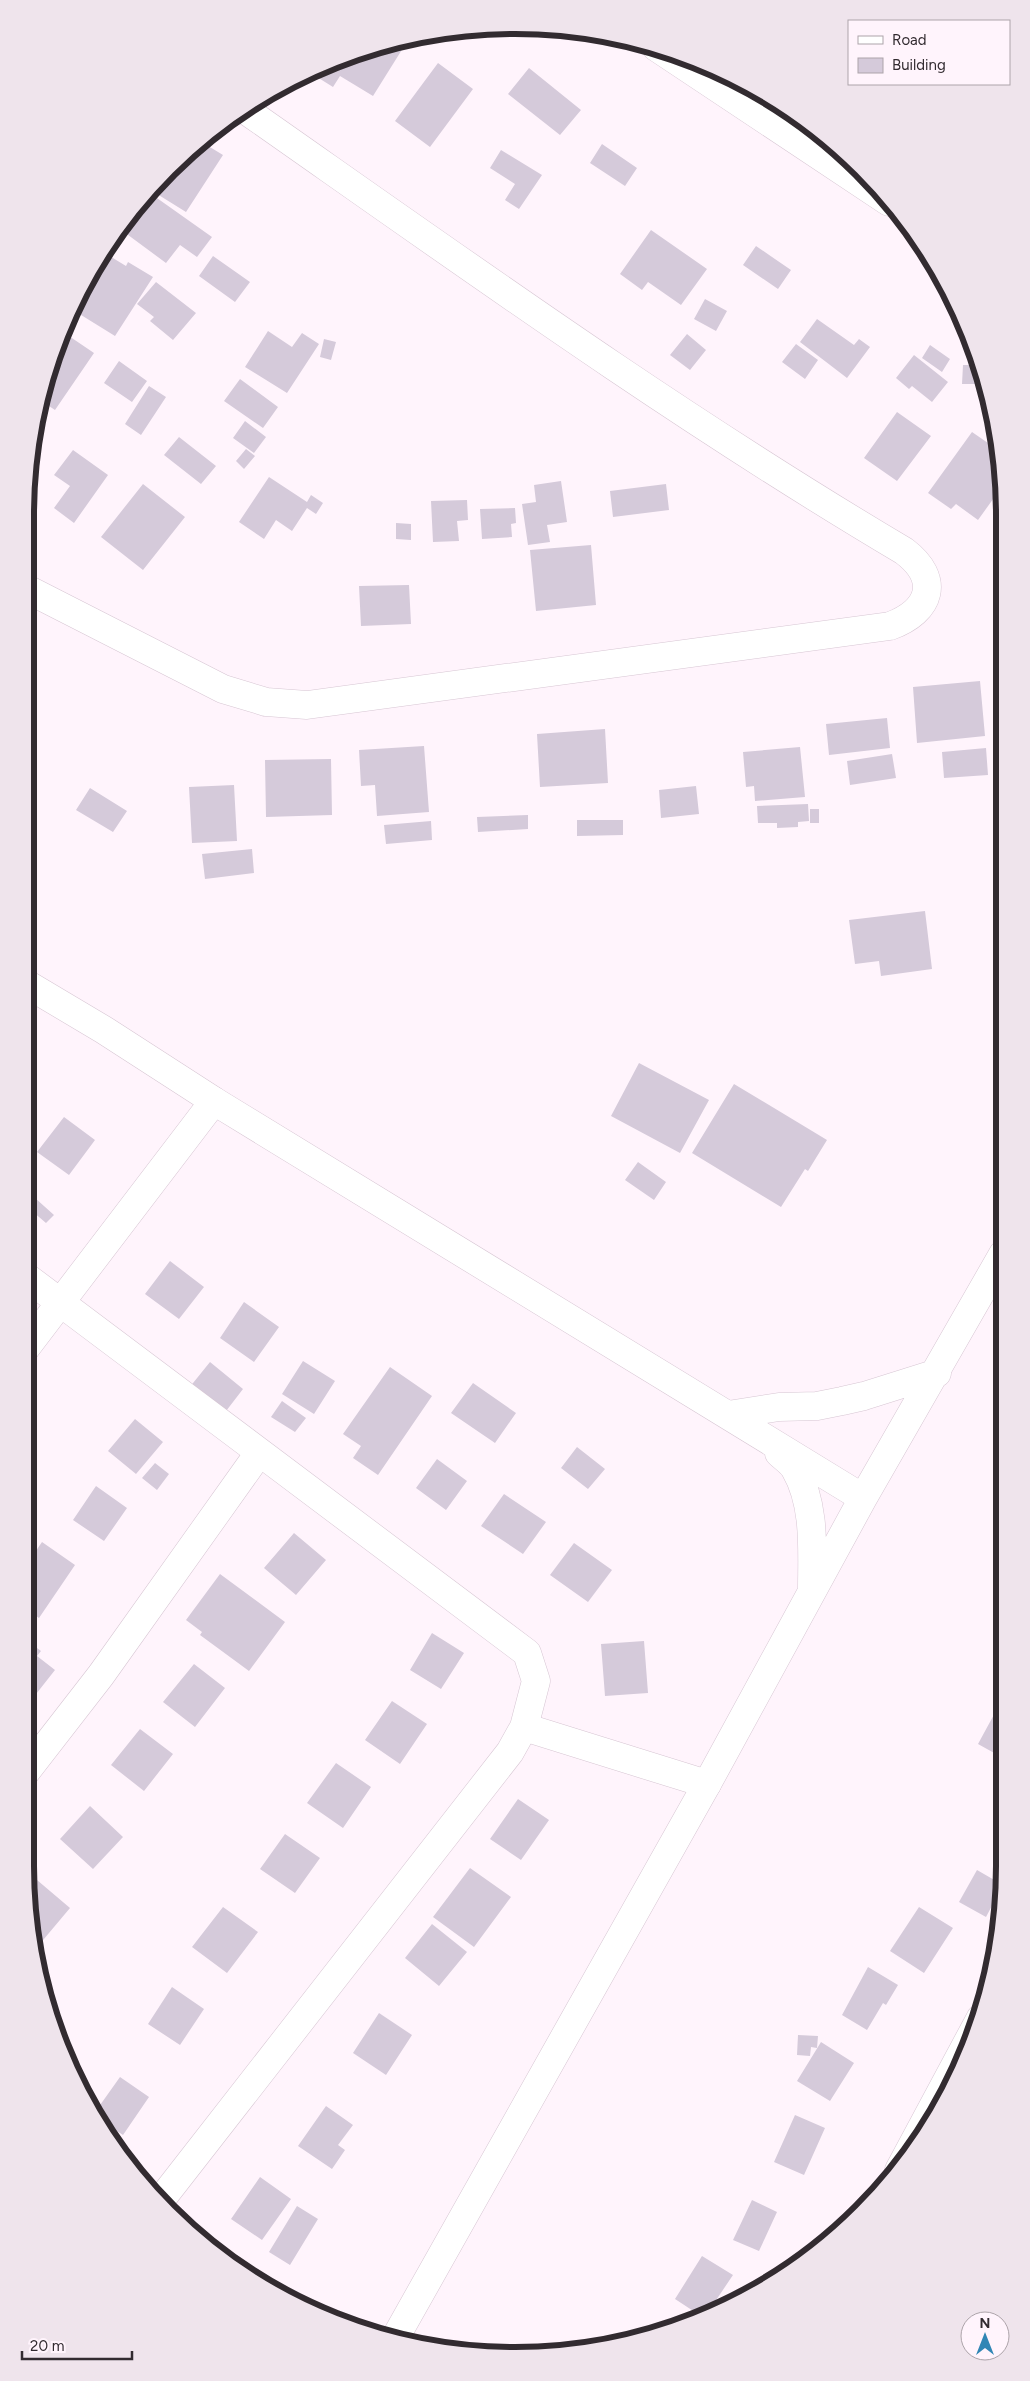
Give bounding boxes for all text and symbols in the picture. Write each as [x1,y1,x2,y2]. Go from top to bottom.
legend [848,20,1010,85]
text: Road [892,31,927,49]
text: Building [892,56,946,74]
north arrow [960,2311,1010,2361]
text: N [980,2315,990,2332]
scale bar [22,2328,132,2360]
text: 20 m [30,2337,64,2355]

